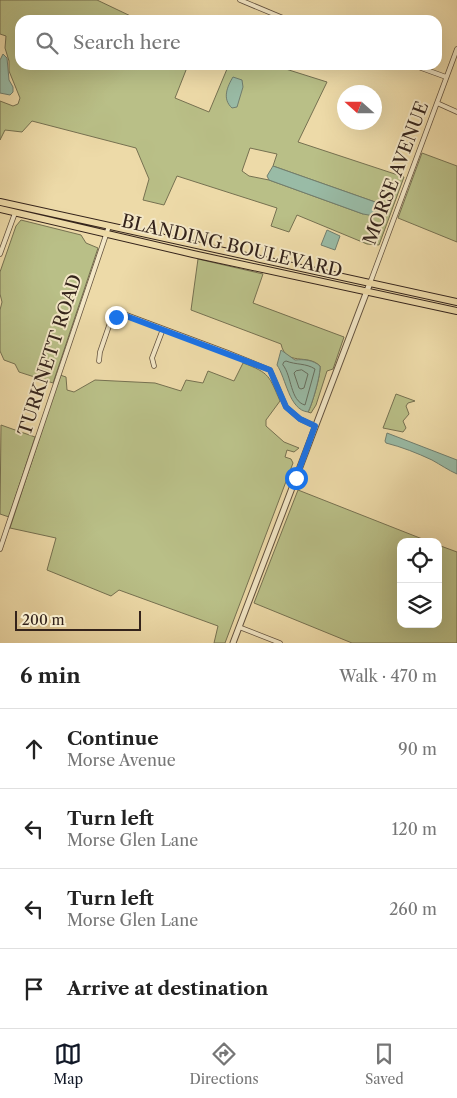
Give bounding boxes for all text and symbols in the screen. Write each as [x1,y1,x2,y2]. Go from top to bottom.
search box [15,15,442,70]
icon: search [33,29,61,57]
text: Search here [73,31,181,54]
north arrow [337,85,382,130]
street label: MORSE AVENUE [359,98,433,248]
street label: BLANDING BOULEVARD [119,210,345,282]
street label: TURKNETT ROAD [14,272,86,438]
route end [105,306,128,329]
route start [285,467,308,490]
map controls [397,538,442,628]
button: locate [397,538,442,583]
button: layers [397,583,442,628]
scale bar [15,608,141,631]
text: 200 m [22,611,65,629]
text: 6 min [20,663,81,688]
text: Walk · 470 m [339,666,437,686]
text: Continue [67,727,159,750]
icon: ahead [20,735,48,763]
text: 90 m [398,739,437,759]
text: Morse Avenue [67,750,176,770]
text: Turn left [67,807,154,830]
icon: left [20,815,48,843]
text: 120 m [392,819,437,839]
text: Morse Glen Lane [67,830,198,850]
text: Turn left [67,887,154,910]
icon: left [20,895,48,923]
text: 260 m [389,899,437,919]
text: Morse Glen Lane [67,910,198,930]
icon: arrive [20,975,48,1003]
text: Arrive at destination [67,977,268,1000]
tab: Map [53,1040,83,1088]
tab: Directions [189,1040,259,1088]
tab: Saved [365,1040,404,1088]

